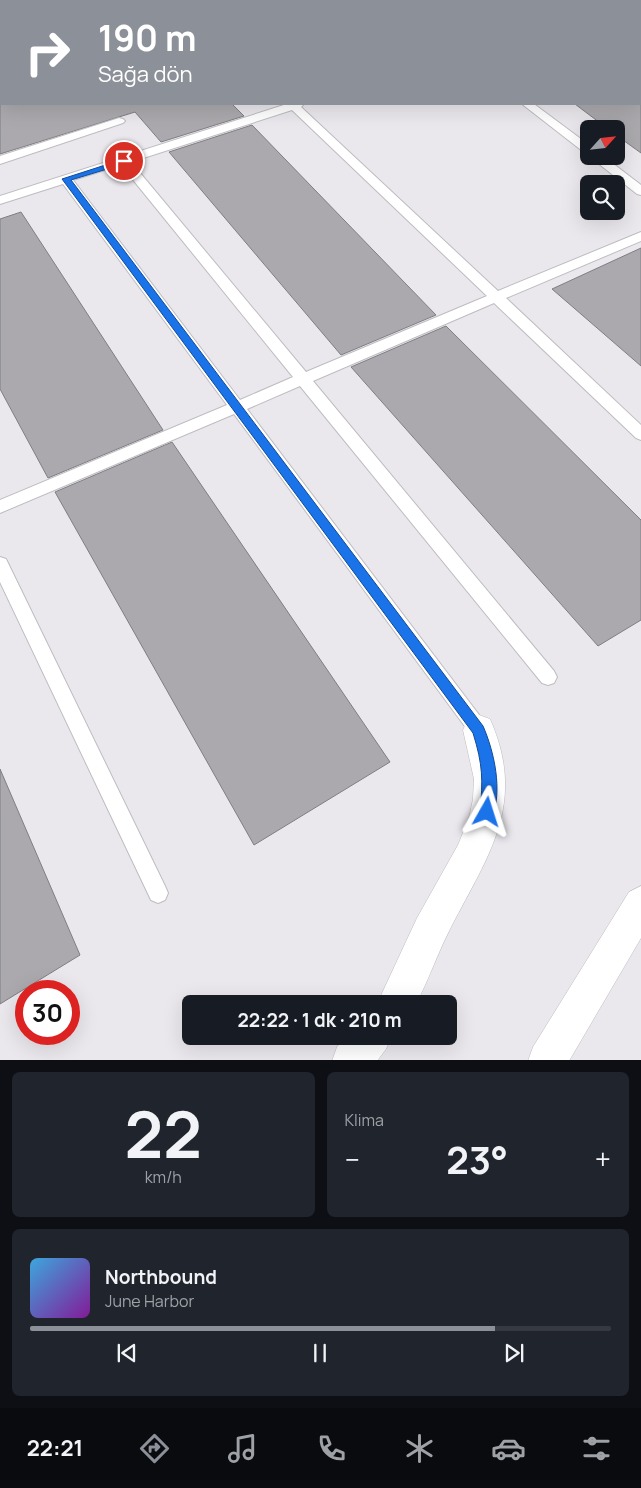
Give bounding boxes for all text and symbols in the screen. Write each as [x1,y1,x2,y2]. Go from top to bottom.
text: 190 m [98,14,197,62]
icon: right [15,20,80,85]
text: Sağa dön [98,59,193,89]
north arrow [580,120,625,165]
map controls [580,120,625,220]
pin [103,140,145,182]
icon: arrive [110,147,138,175]
button: search [580,175,625,220]
position arrow [460,785,512,837]
speed limit sign: 30 [15,980,80,1045]
text: 22:22 · 1 dk · 210 m [237,1007,402,1033]
text: 22 [125,1089,202,1178]
text: Klima [345,1109,384,1131]
text: 23° [446,1133,508,1185]
text: − [345,1140,360,1178]
text: + [595,1140,611,1178]
text: km/h [145,1166,182,1188]
text: Northbound [105,1264,217,1290]
text: June Harbor [105,1290,194,1312]
icon: previous [113,1339,141,1367]
icon: pause [306,1339,334,1367]
icon: next [500,1339,528,1367]
icon: directions [137,1431,172,1466]
icon: music [225,1431,260,1466]
icon: phone [314,1431,349,1466]
icon: climate [402,1431,437,1466]
icon: car [491,1431,526,1466]
icon: filters [579,1431,614,1466]
text: 22:21 [27,1433,83,1463]

